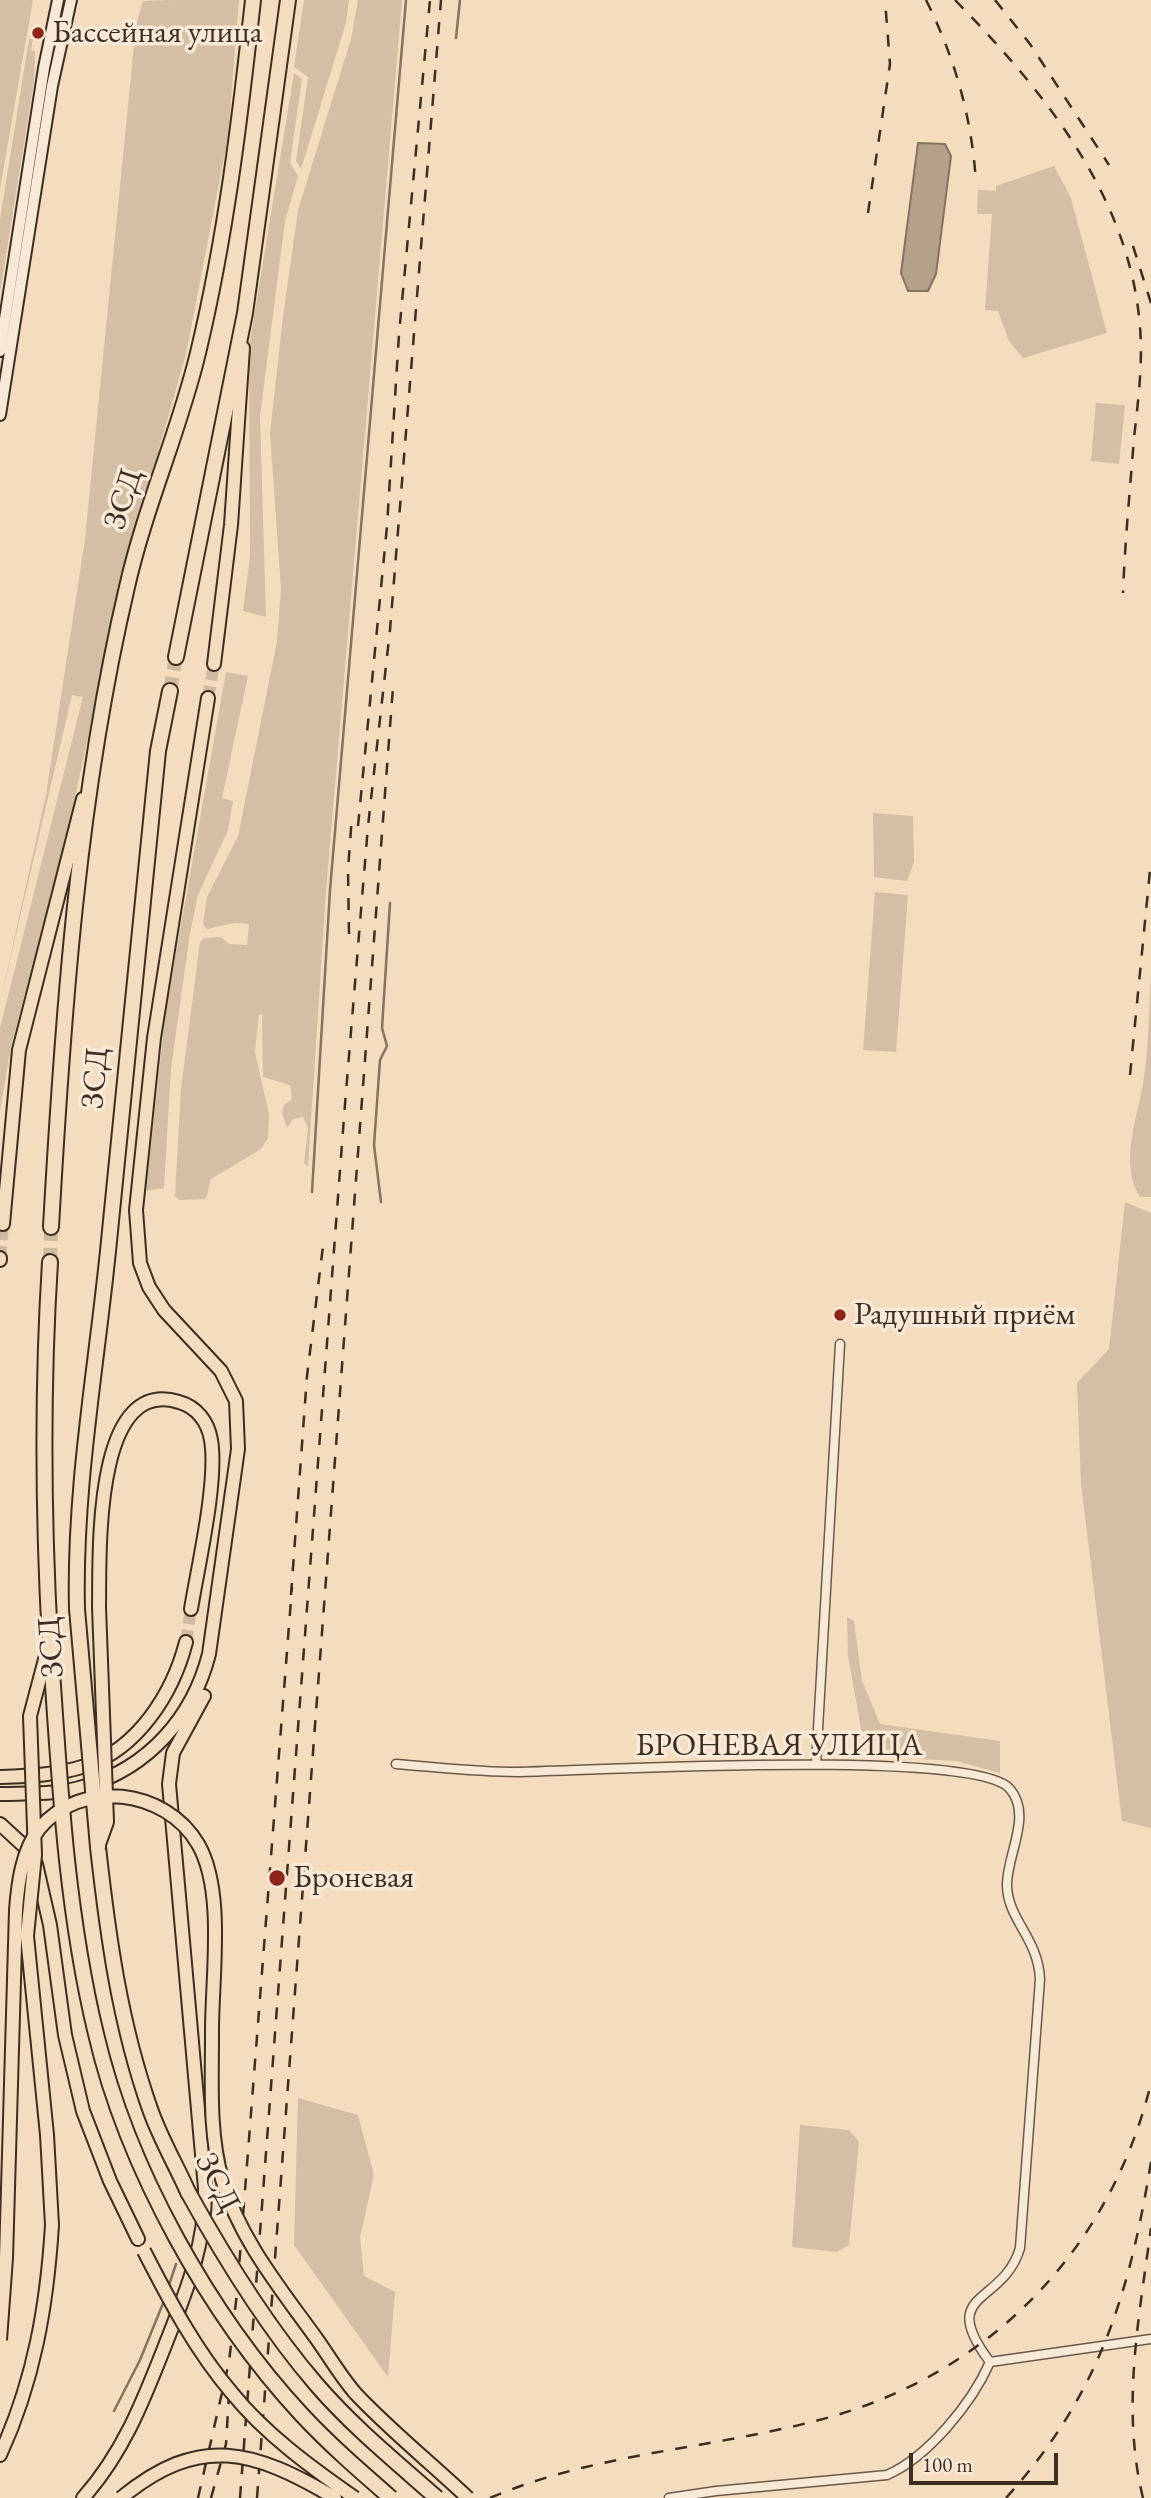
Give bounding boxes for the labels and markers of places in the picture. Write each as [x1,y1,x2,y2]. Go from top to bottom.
place label: Бассейная улица [52,14,263,52]
marker: Бассейная улица [30,25,46,41]
place label: Радушный приём [854,1296,1075,1334]
marker: Радушный приём [832,1307,848,1323]
place label: Броневая [293,1859,414,1897]
marker: Броневая [267,1868,287,1888]

